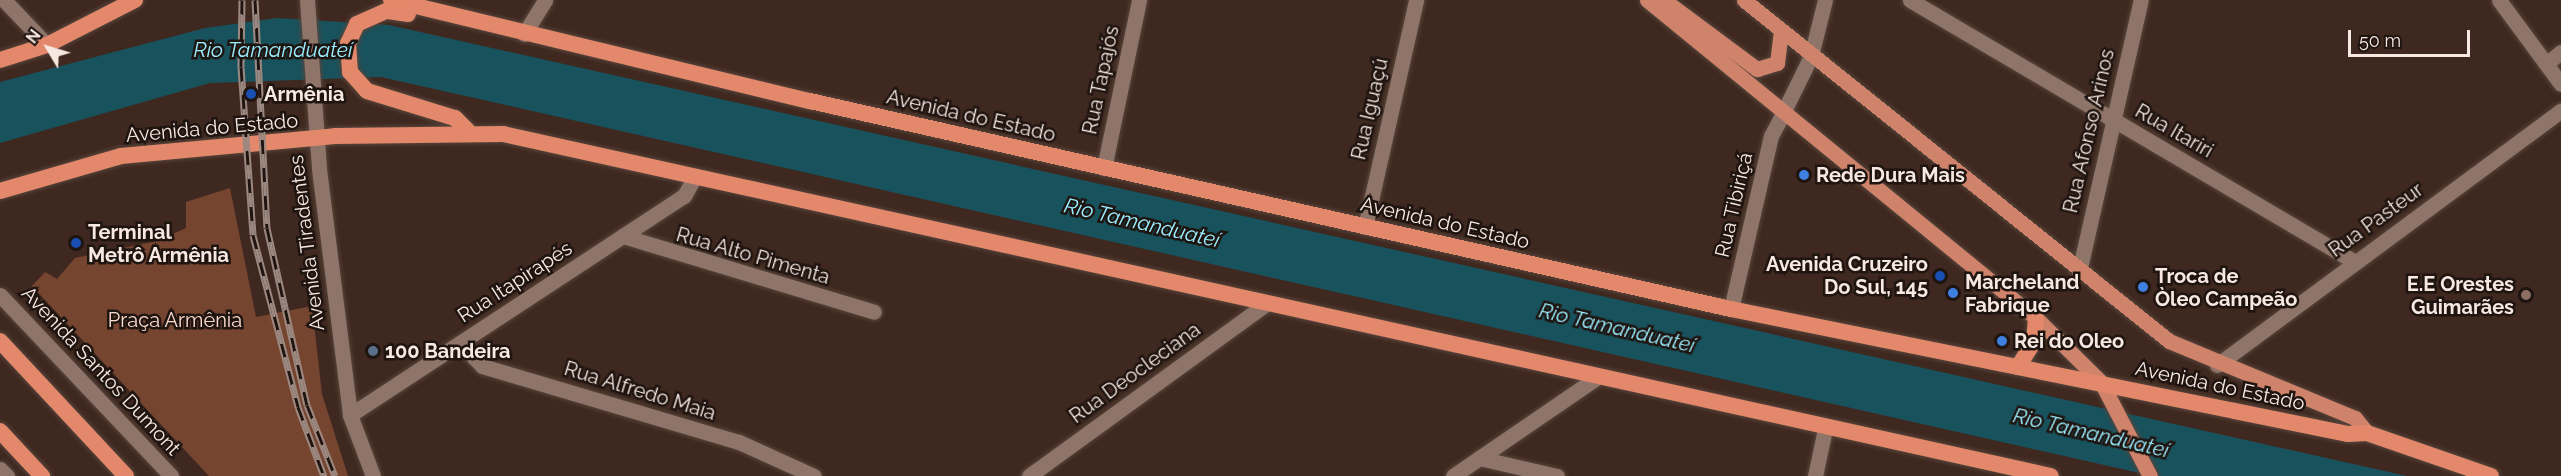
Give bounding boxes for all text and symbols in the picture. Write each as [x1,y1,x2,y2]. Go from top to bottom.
north arrow [18,18,78,78]
scale bar [2351,18,2472,56]
street label: Rua Tapajós [1078,23,1124,137]
text: N [22,26,45,47]
text: 50 m [2359,30,2401,51]
water label: Rio Tamanduateí [193,37,353,63]
street label: Rua Afonso Arinos [2058,46,2120,216]
street label: Rua Iguaçú [1347,56,1393,162]
place label: Armênia [264,82,344,106]
marker: Armênia [242,85,260,103]
street label: Avenida do Estado [884,85,1058,147]
street label: Rua Itariri [2131,99,2217,163]
street label: Avenida do Estado [125,109,299,147]
street label: Rua Tibiriçá [1710,150,1758,260]
street label: Avenida Tiradentes [284,153,330,333]
place label: Rede Dura Mais [1816,163,1965,187]
marker: Rede Dura Mais [1797,168,1811,182]
street label: Rua Pasteur [2324,178,2428,262]
street label: Avenida do Estado [1358,192,1532,254]
water label: Rio Tamanduateí [1061,193,1223,253]
place label: Terminal Metrô Armênia [88,220,230,267]
street label: Rua Alto Pimenta [673,223,833,289]
marker: Terminal Metrô Armênia [69,236,83,250]
street label: Rua Itapirapés [453,236,577,328]
place label: Avenida Cruzeiro Do Sul, 145 [1766,252,1928,299]
place label: Troca de Òleo Campeão [2155,264,2297,311]
marker: Avenida Cruzeiro Do Sul, 145 [1933,269,1947,283]
place label: Marcheland Fabrique [1965,270,2079,317]
place label: E.E Orestes Guimarães [2407,272,2514,319]
marker: Troca de Òleo Campeão [2136,280,2150,294]
street label: Avenida Santos Dumont [17,282,185,460]
marker: Marcheland Fabrique [1946,286,1960,300]
marker: E.E Orestes Guimarães [2519,288,2533,302]
water label: Rio Tamanduateí [1536,298,1698,358]
park label: Praça Armênia [108,308,242,332]
street label: Rua Deocleciana [1065,318,1205,428]
place label: Rei do Oleo [2014,329,2124,353]
marker: Rei do Oleo [1995,334,2009,348]
place label: 100 Bandeira [385,339,511,363]
marker: 100 Bandeira [366,344,380,358]
street label: Rua Alfredo Maia [561,356,719,426]
street label: Avenida do Estado [2133,356,2307,416]
water label: Rio Tamanduateí [2010,403,2172,463]

